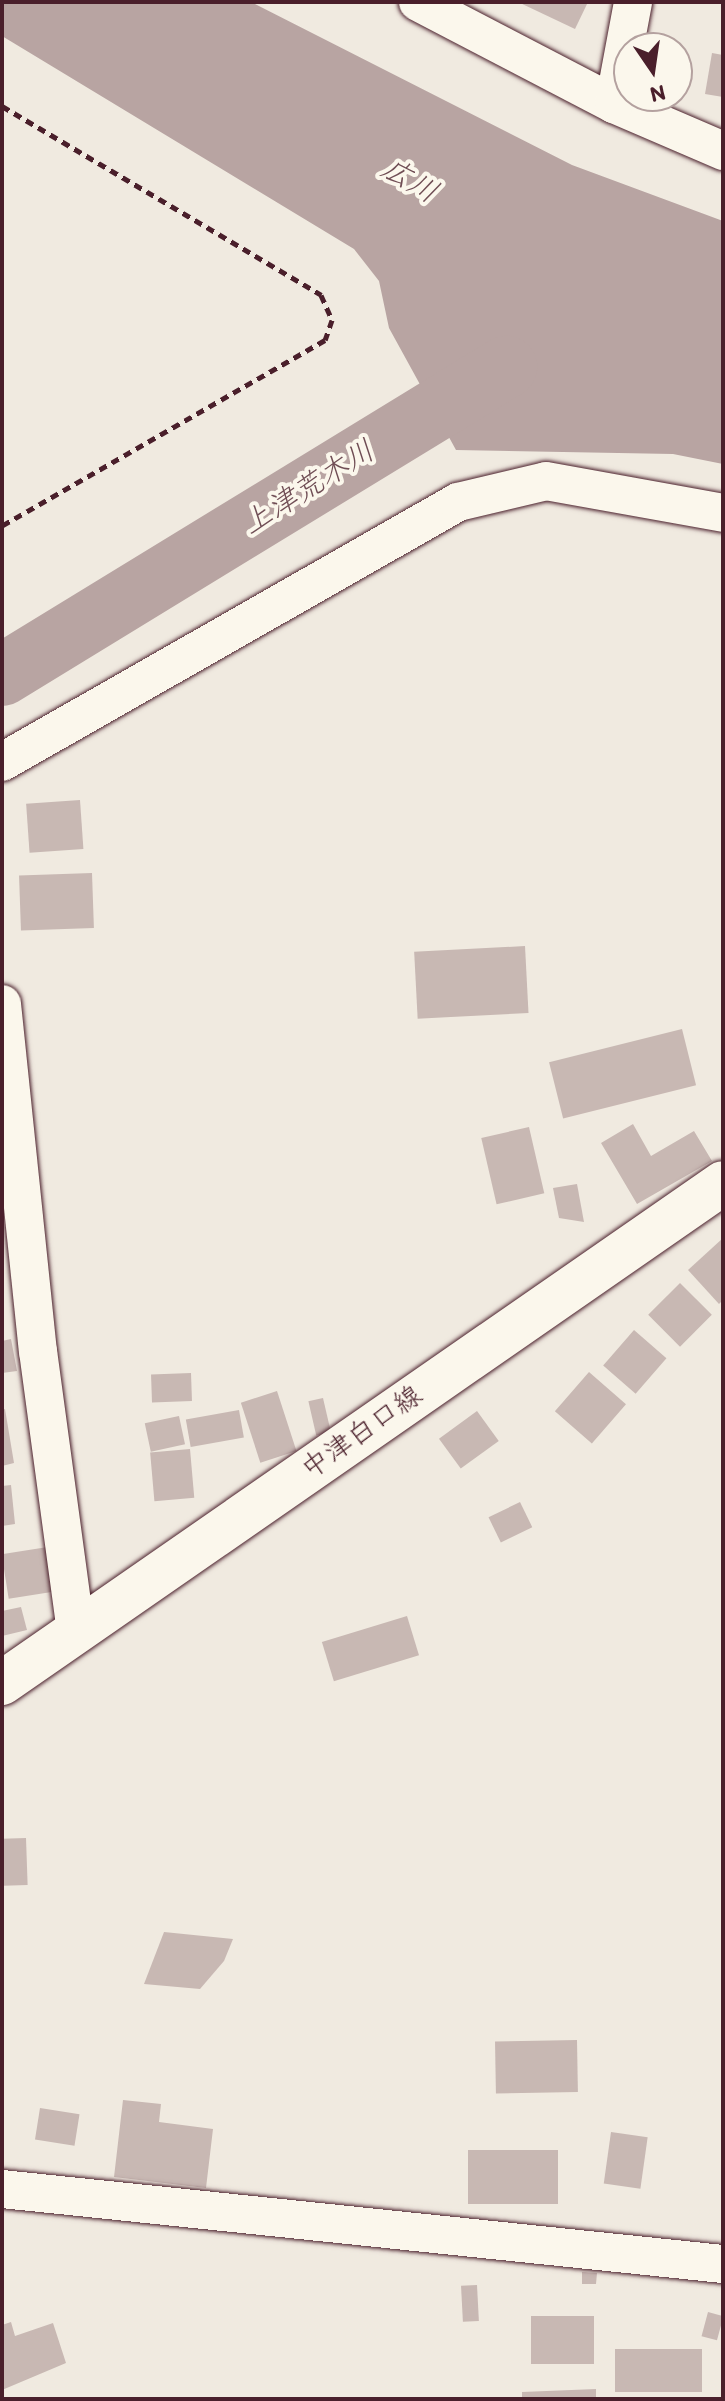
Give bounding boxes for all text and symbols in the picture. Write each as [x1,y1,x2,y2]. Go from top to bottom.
north arrow [613,32,693,112]
text: N [648,79,668,109]
water label: 広川 [375,149,445,211]
water label: 上津荒木川 [235,432,381,542]
street label: 中津白口線 [294,1377,428,1485]

